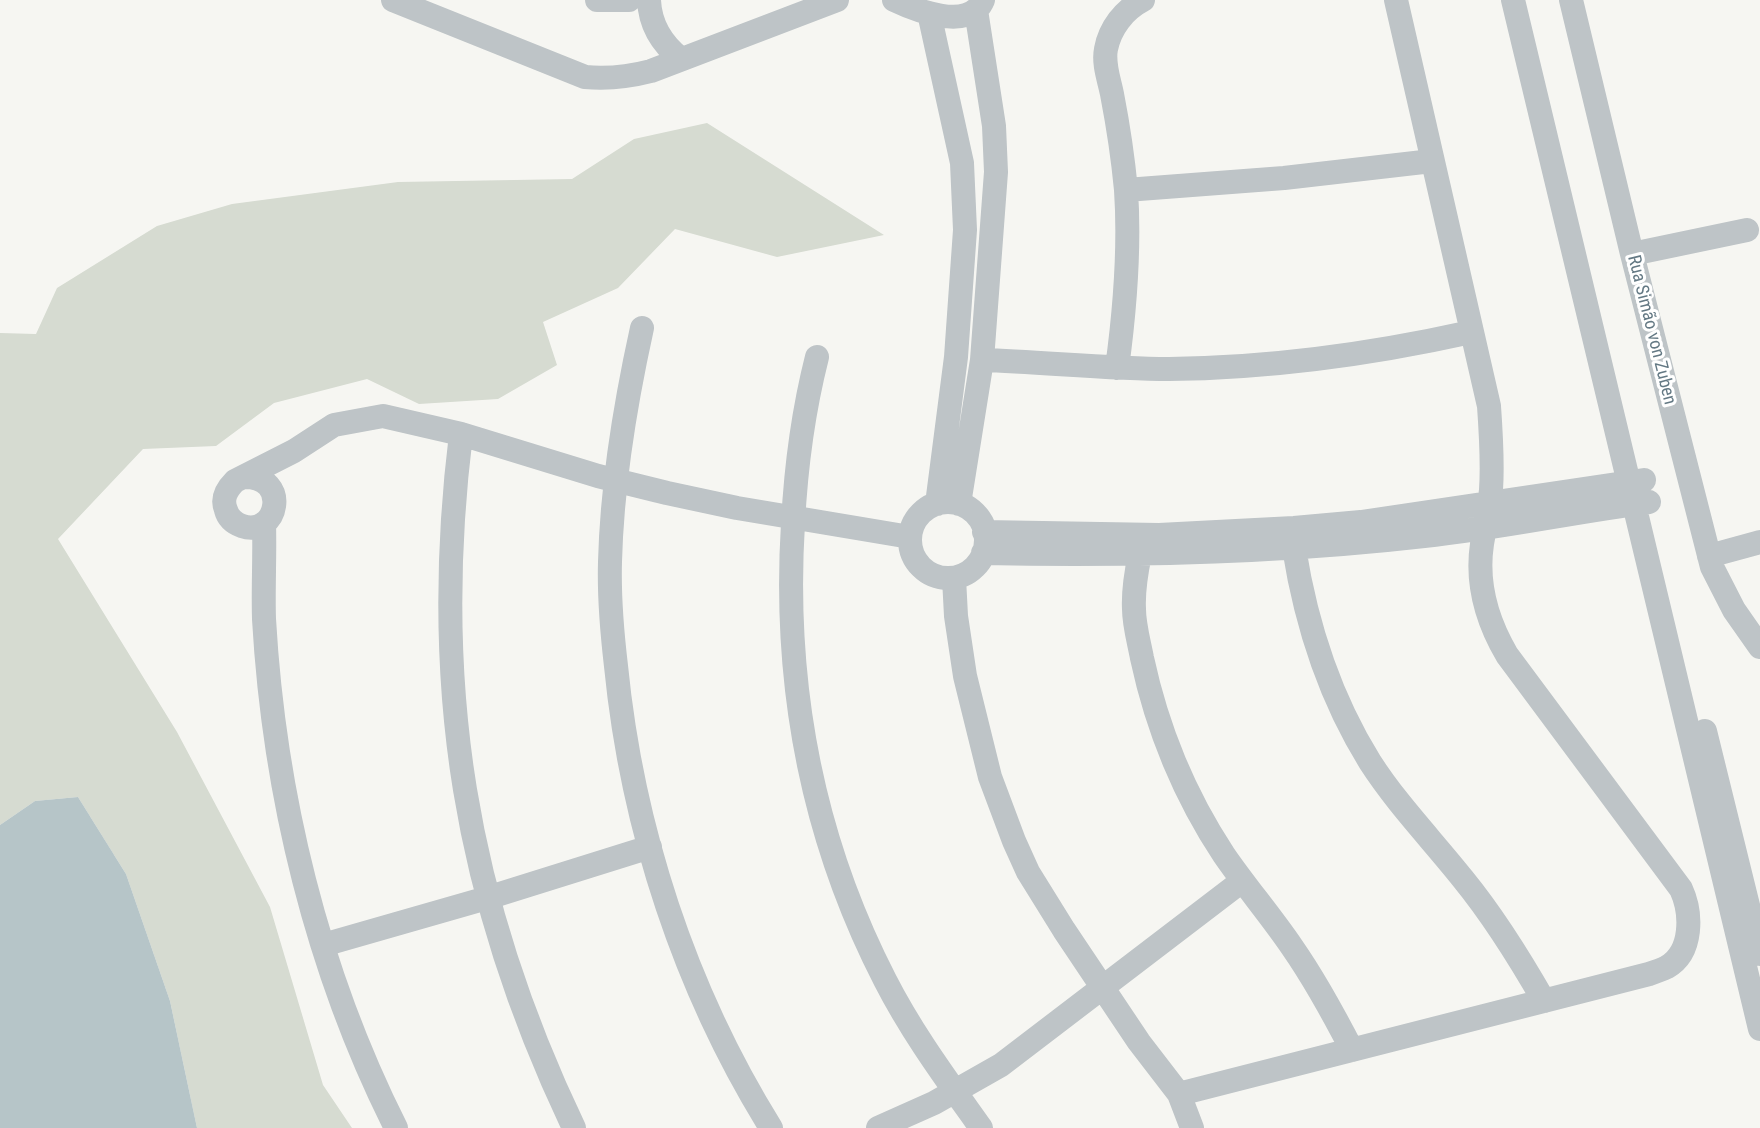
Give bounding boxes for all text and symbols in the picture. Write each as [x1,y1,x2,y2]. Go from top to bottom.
street label: Rua Simão von Zuben [1622,253,1680,407]

